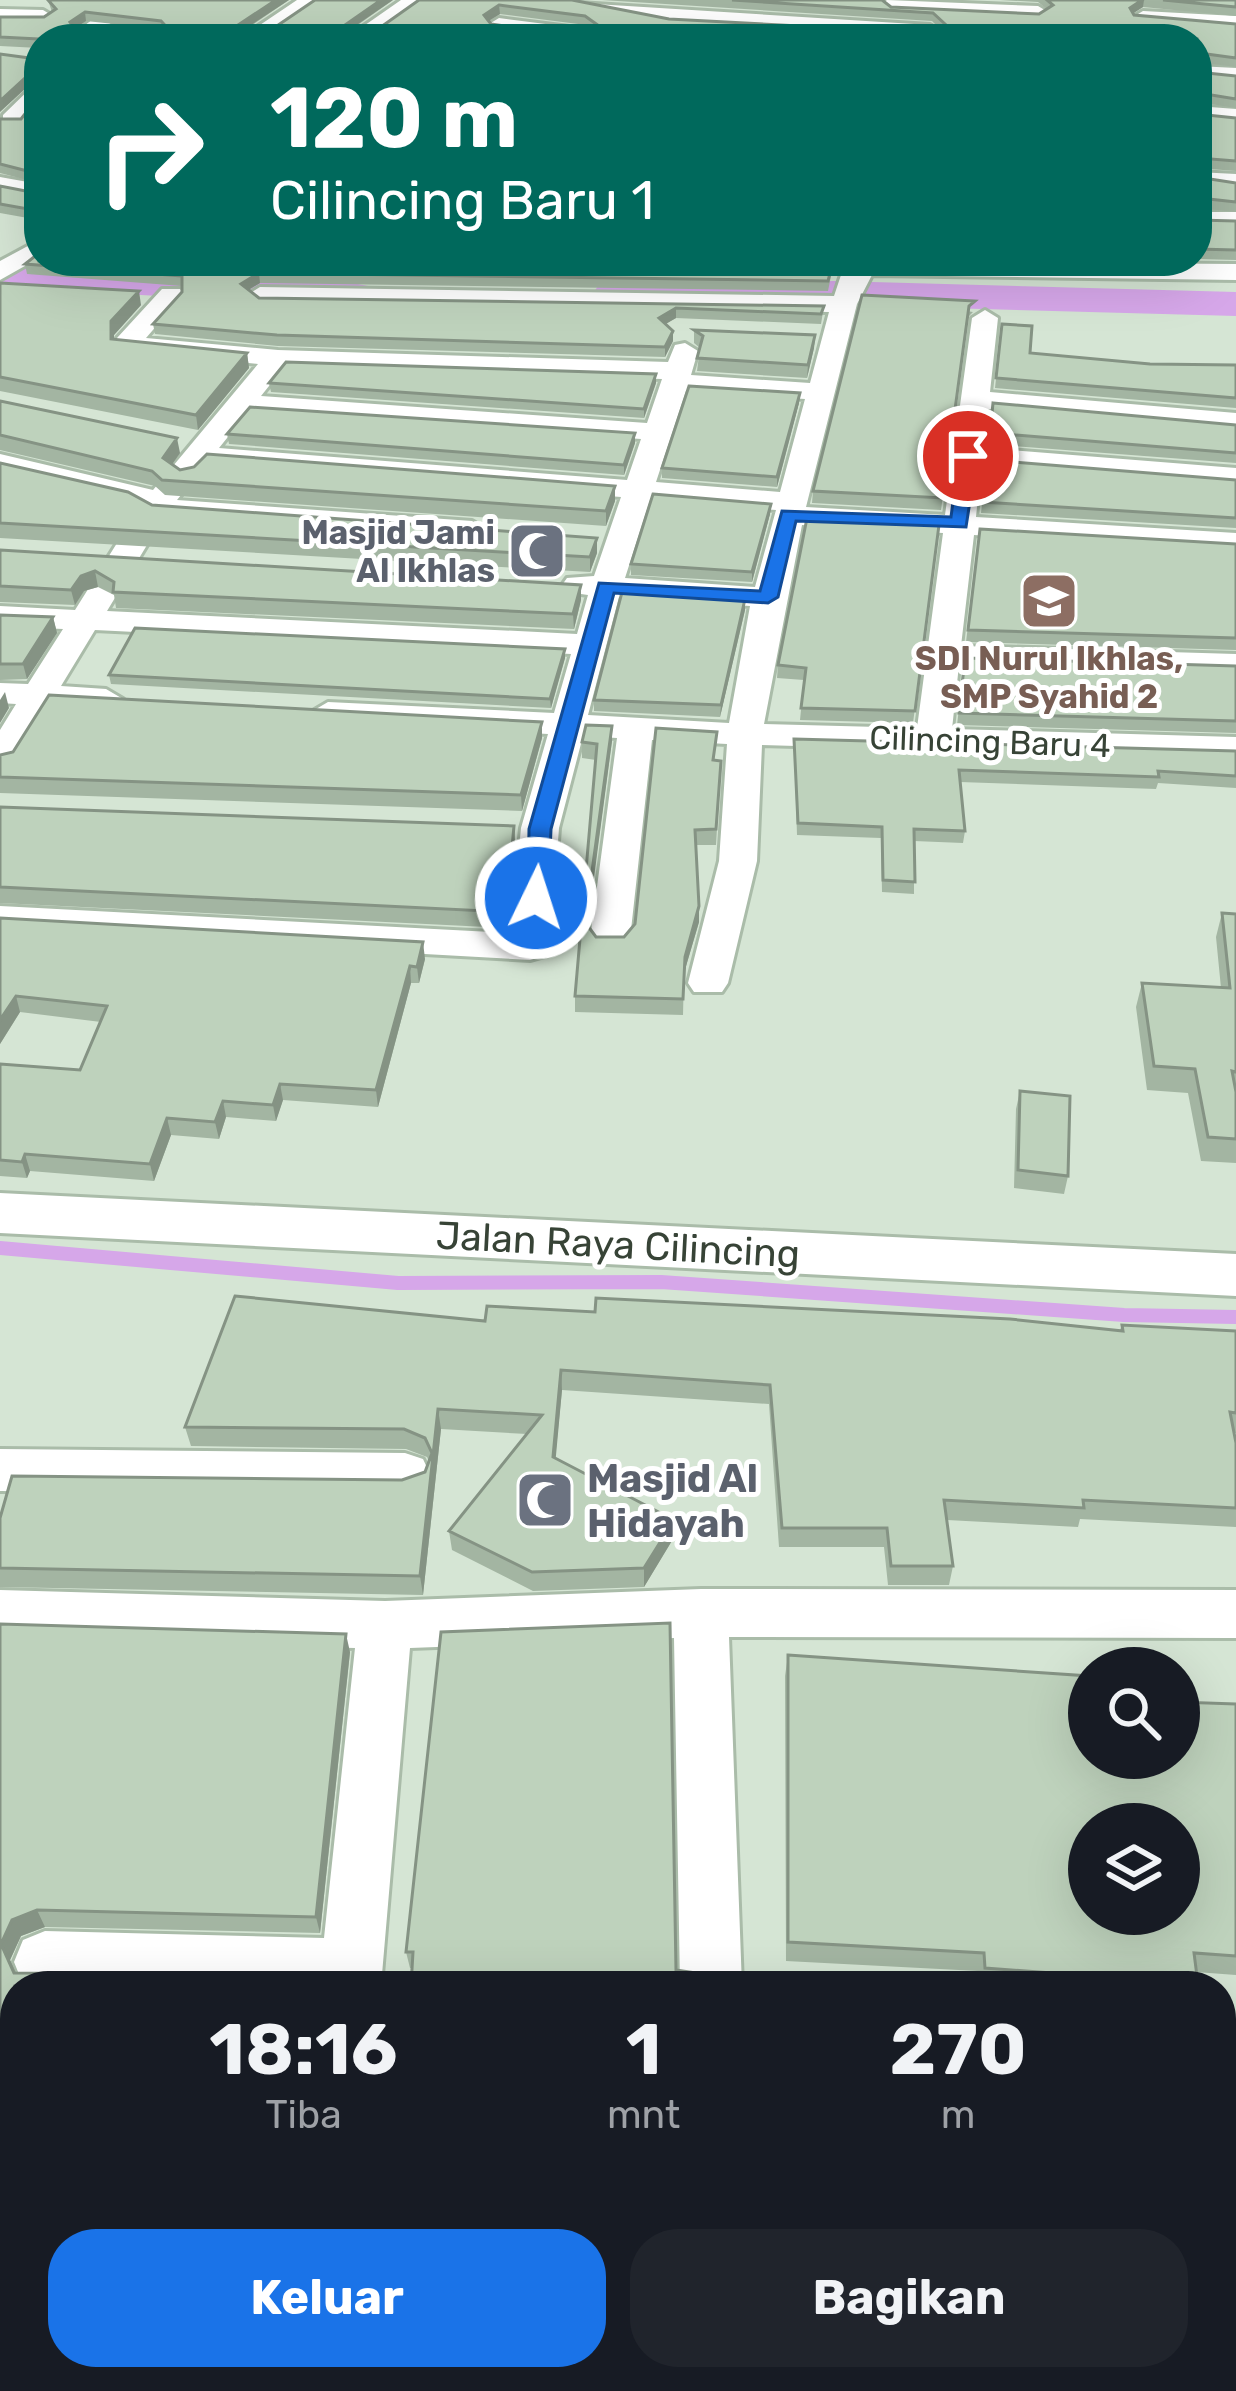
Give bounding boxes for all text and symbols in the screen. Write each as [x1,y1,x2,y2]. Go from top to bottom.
text: 120 m [270,68,518,168]
icon: right [72,72,228,228]
text: Cilincing Baru 1 [270,169,654,233]
pin [917,405,1019,507]
icon: arrive [935,423,1001,489]
place label: Masjid Jami Al Ikhlas [301,513,495,590]
mosque icon: Masjid Jami Al Ikhlas [506,520,568,582]
school or university icon: SDI Nurul Ikhlas, SMP Syahid 2 [1018,570,1080,632]
place label: SDI Nurul Ikhlas, SMP Syahid 2 [915,639,1183,716]
street label: Cilincing Baru 4 [869,718,1111,765]
position arrow [473,835,599,961]
street label: Jalan Raya Cilincing [435,1212,801,1278]
place label: Masjid Al Hidayah [587,1456,758,1547]
mosque icon: Masjid Al Hidayah [514,1469,576,1531]
map controls [1068,1647,1200,1935]
button: search [1068,1647,1200,1779]
button: layers [1068,1803,1200,1935]
text: 18:16 [209,2007,398,2092]
text: 1 [626,2007,661,2092]
text: 270 [890,2007,1027,2092]
text: Tiba [265,2092,342,2138]
text: mnt [607,2092,680,2138]
text: m [941,2092,975,2138]
button: Keluar [48,2229,606,2367]
button: Bagikan [630,2229,1188,2367]

